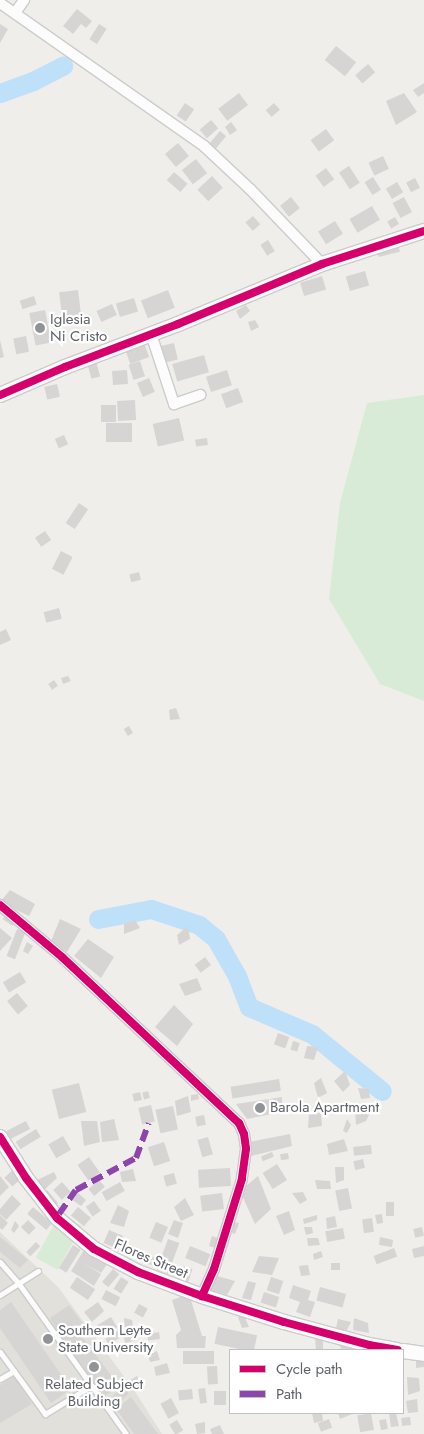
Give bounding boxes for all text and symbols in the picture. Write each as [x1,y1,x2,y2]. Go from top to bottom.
place label: Iglesia Ni Cristo [50,310,107,345]
marker: Iglesia Ni Cristo [34,322,46,334]
place label: Barola Apartment [270,1099,379,1117]
marker: Barola Apartment [254,1102,266,1114]
street label: Flores Street [112,1235,190,1283]
place label: Southern Leyte State University [58,1321,153,1356]
marker: Southern Leyte State University [42,1333,54,1345]
legend [229,1349,404,1414]
text: Cycle path [276,1358,343,1380]
marker: Related Subject Building [88,1361,100,1373]
place label: Related Subject Building [45,1375,143,1410]
text: Path [276,1383,302,1405]

